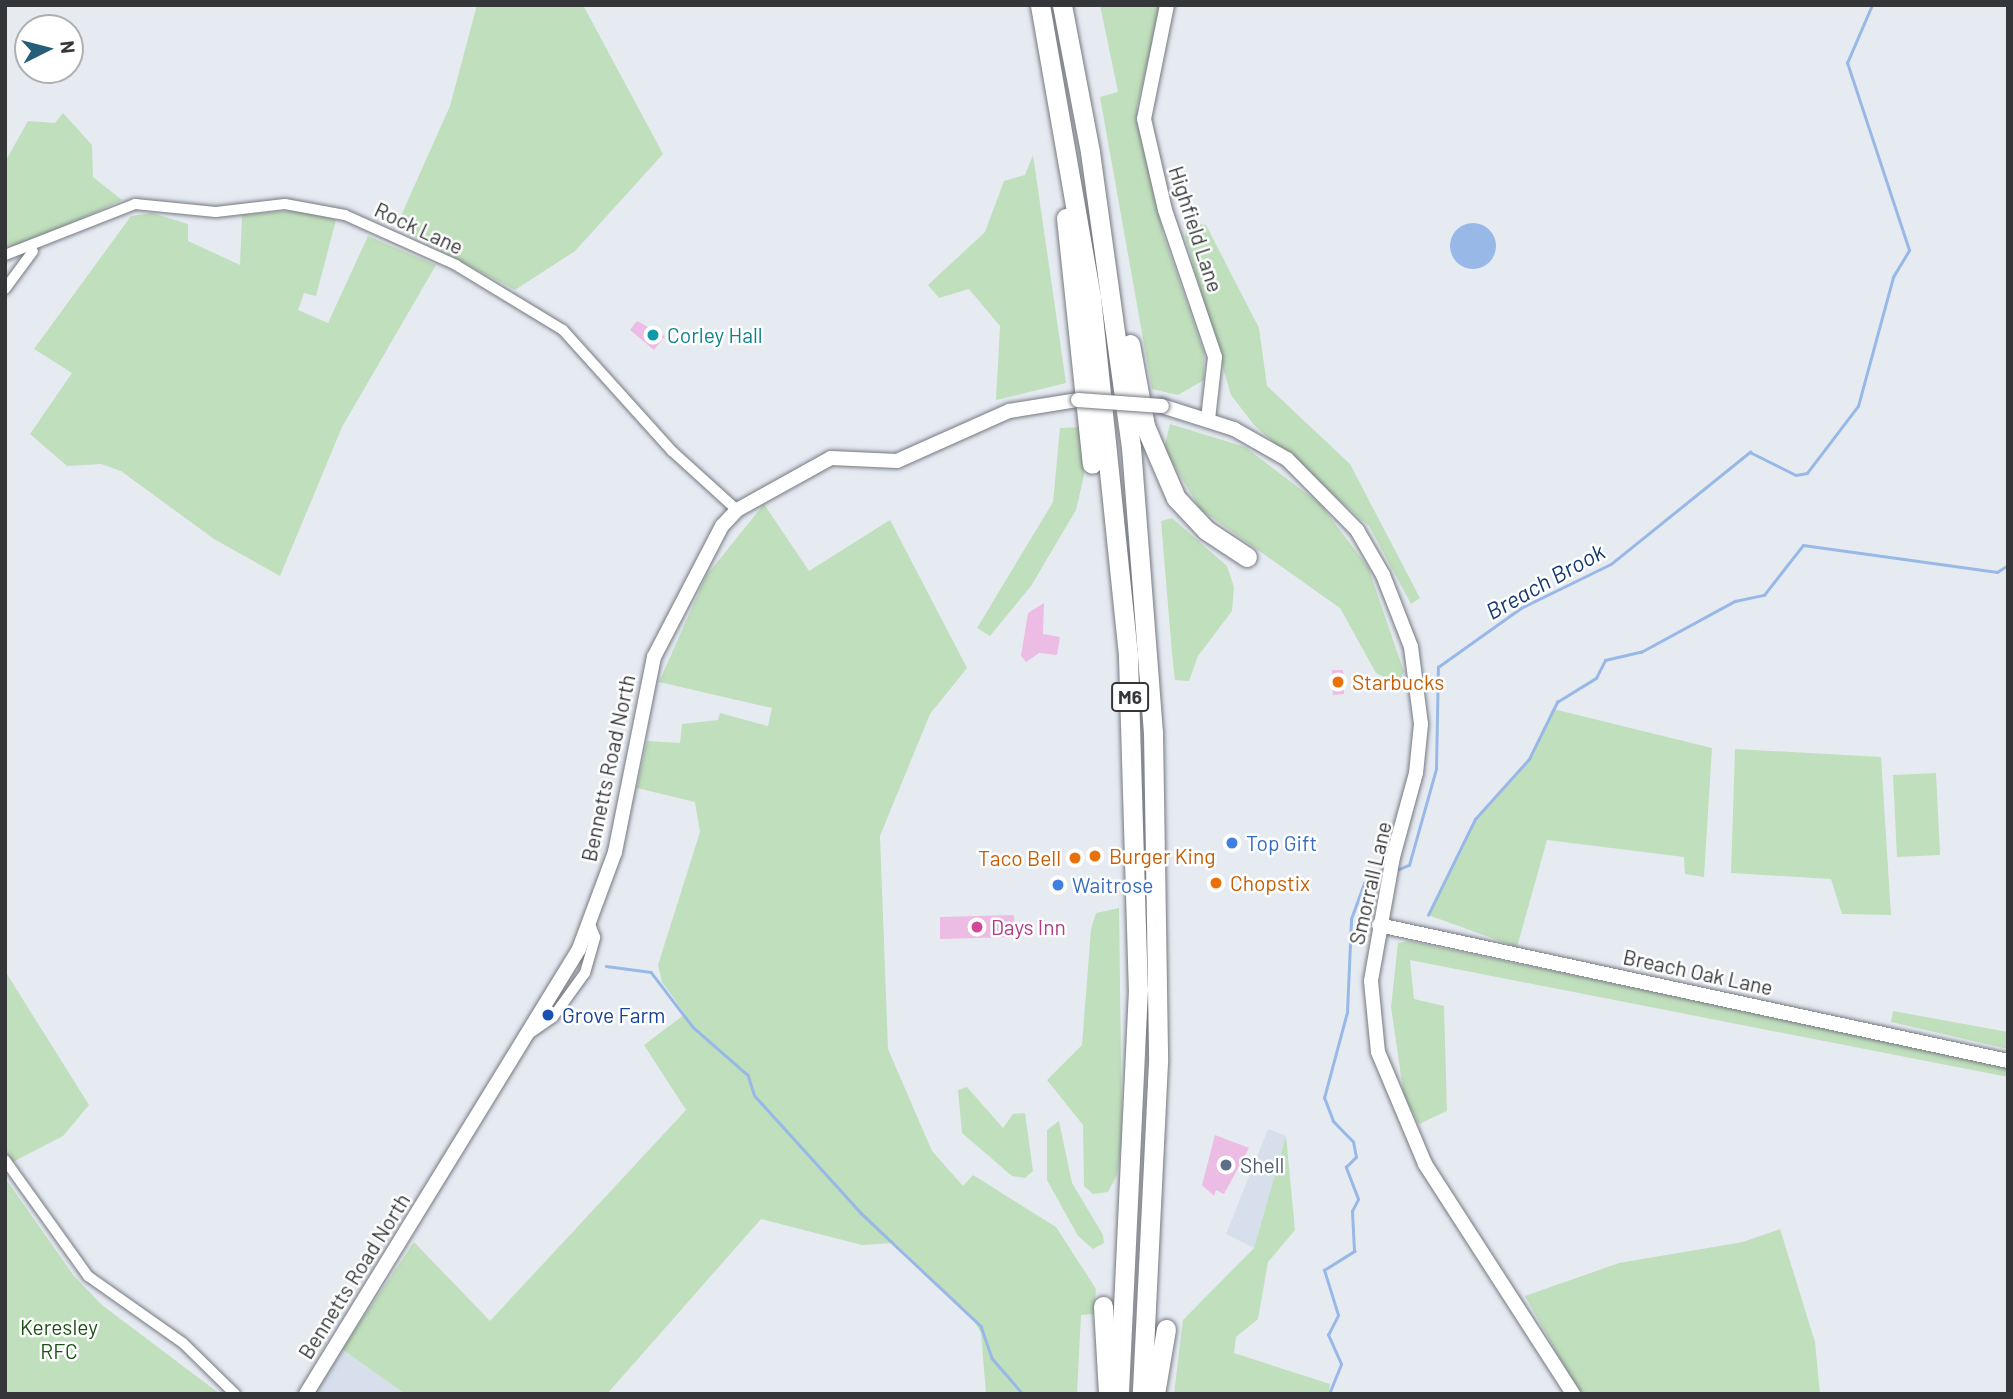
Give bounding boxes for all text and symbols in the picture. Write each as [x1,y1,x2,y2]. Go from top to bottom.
north arrow [14,14,84,84]
text: N [56,39,80,54]
street label: Highfield Lane [1164,163,1228,295]
street label: Rock Lane [371,197,467,259]
place label: Corley Hall [667,322,763,348]
marker: Corley Hall [645,327,661,343]
water label: Breach Brook [1481,537,1609,625]
place label: Starbucks [1352,669,1444,695]
street label: Bennetts Road North [576,672,640,864]
marker: Starbucks [1330,674,1346,690]
road number: M6 [1111,682,1149,712]
street label: Smorrall Lane [1344,819,1396,947]
place label: Top Gift [1246,830,1317,856]
marker: Top Gift [1224,835,1240,851]
place label: Burger King [1109,843,1216,869]
place label: Taco Bell [978,845,1061,871]
marker: Burger King [1087,848,1103,864]
marker: Taco Bell [1067,850,1083,866]
place label: Chopstix [1230,870,1310,896]
place label: Waitrose [1072,872,1153,898]
marker: Chopstix [1208,875,1224,891]
marker: Waitrose [1050,877,1066,893]
place label: Days Inn [991,914,1066,940]
marker: Days Inn [969,919,985,935]
street label: Breach Oak Lane [1621,944,1775,1000]
place label: Grove Farm [562,1002,665,1028]
marker: Grove Farm [540,1007,556,1023]
place label: Shell [1240,1152,1284,1178]
marker: Shell [1218,1157,1234,1173]
street label: Bennetts Road North [293,1188,415,1364]
park label: Keresley RFC [20,1314,98,1364]

